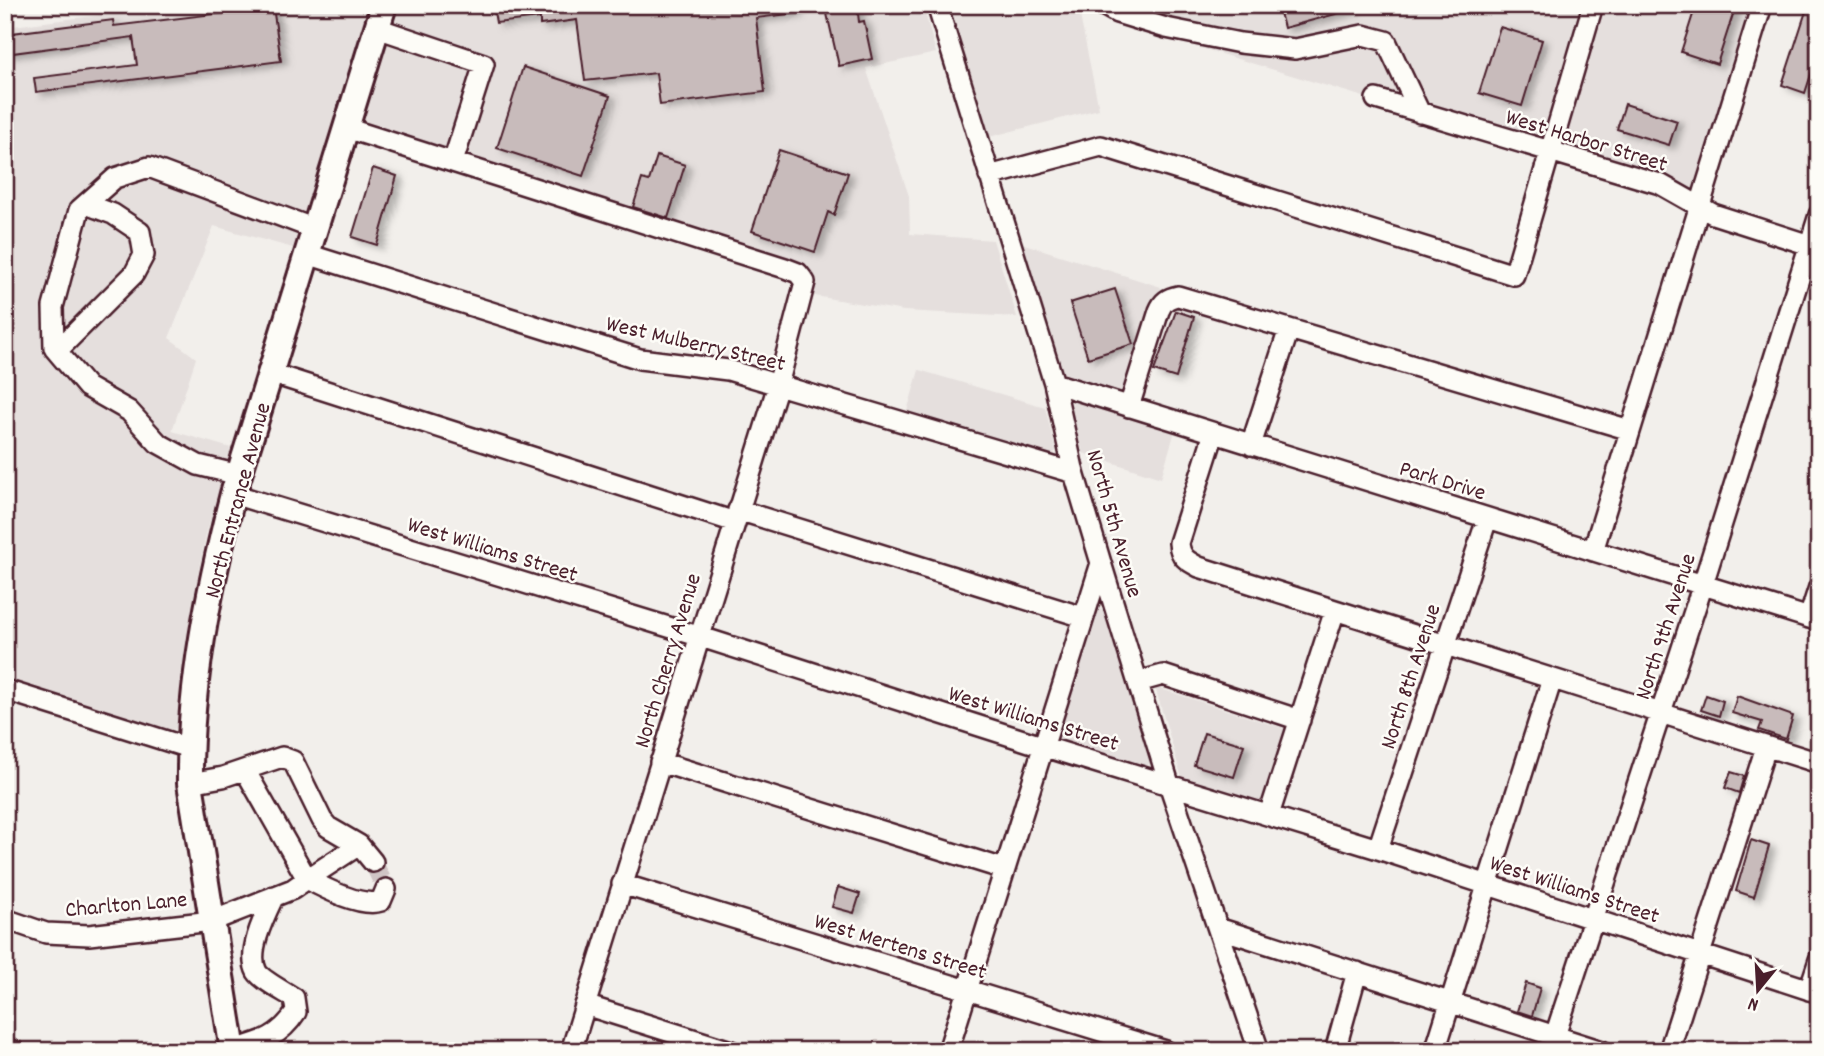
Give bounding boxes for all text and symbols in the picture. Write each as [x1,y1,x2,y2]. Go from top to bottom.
street label: West Harbor Street [1501,102,1671,183]
street label: West Mulberry Street [602,309,788,382]
street label: North Entrance Avenue [197,399,281,602]
street label: North 5th Avenue [1076,446,1149,602]
street label: Park Drive [1395,454,1489,511]
street label: West Williams Street [403,510,581,593]
street label: North 9th Avenue [1628,550,1707,705]
street label: North Cherry Avenue [627,570,712,752]
street label: North 8th Avenue [1373,600,1451,754]
street label: West Williams Street [944,679,1122,762]
street label: West Williams Street [1485,848,1663,934]
street label: Charlton Lane [64,885,189,928]
street label: West Mertens Street [810,906,990,990]
north arrow [1722,954,1792,1024]
text: N [1745,989,1762,1017]

